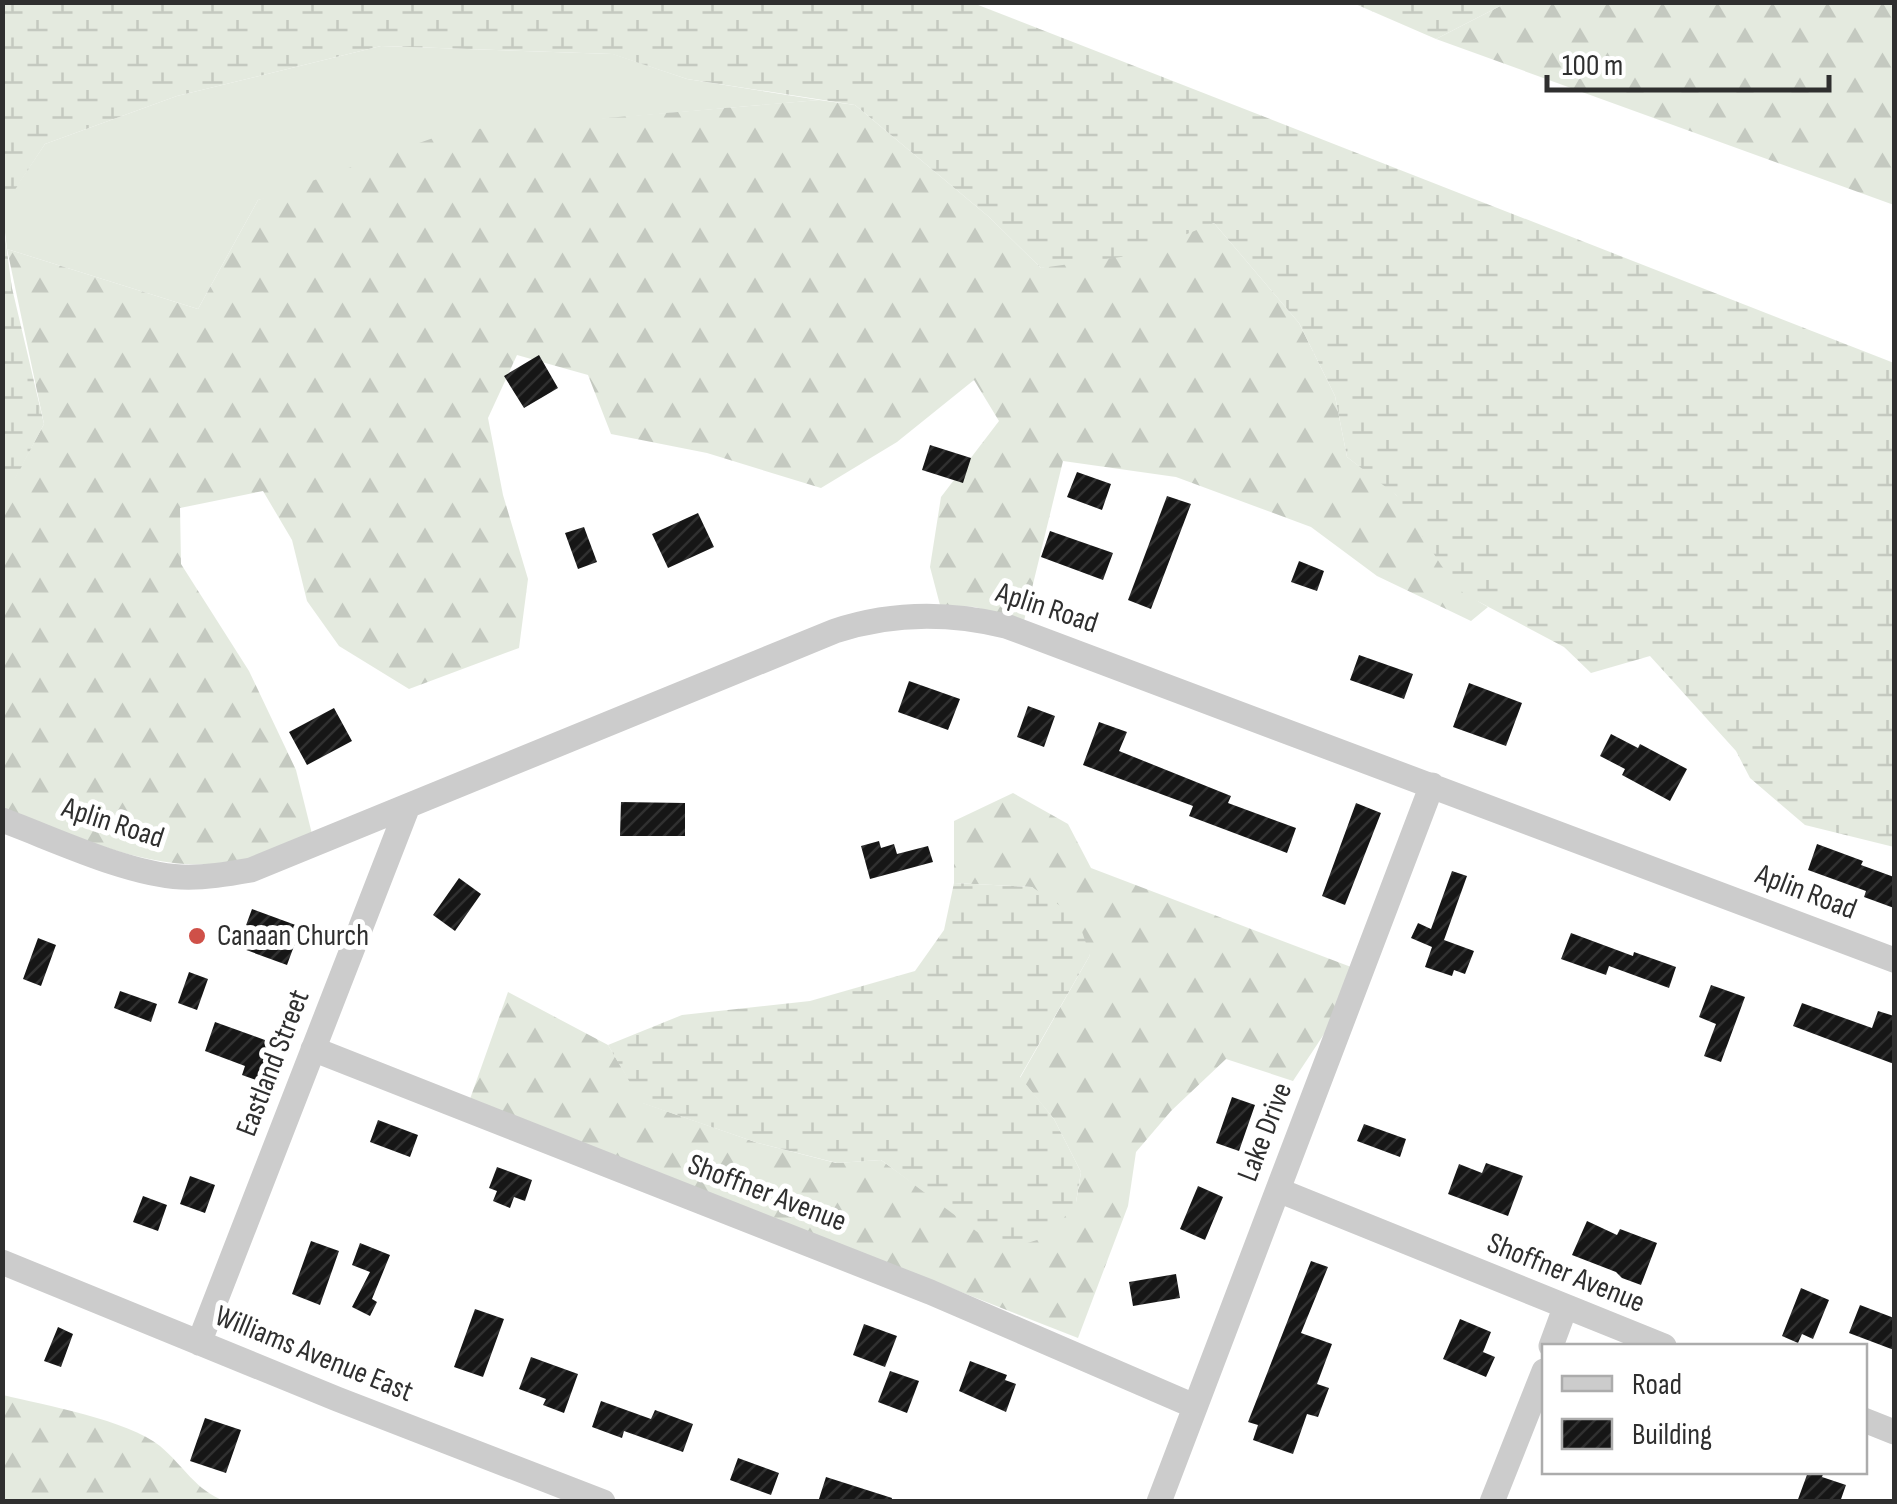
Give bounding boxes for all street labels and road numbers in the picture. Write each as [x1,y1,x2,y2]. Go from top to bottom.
street label: Aplin Road [990,574,1103,641]
street label: Aplin Road [56,789,169,856]
street label: Aplin Road [1750,856,1862,928]
street label: Eastland Street [229,985,317,1141]
street label: Lake Drive [1230,1078,1300,1186]
street label: Shoffner Avenue [683,1146,851,1240]
street label: Shoffner Avenue [1482,1225,1650,1321]
street label: Williams Avenue East [210,1298,418,1410]

